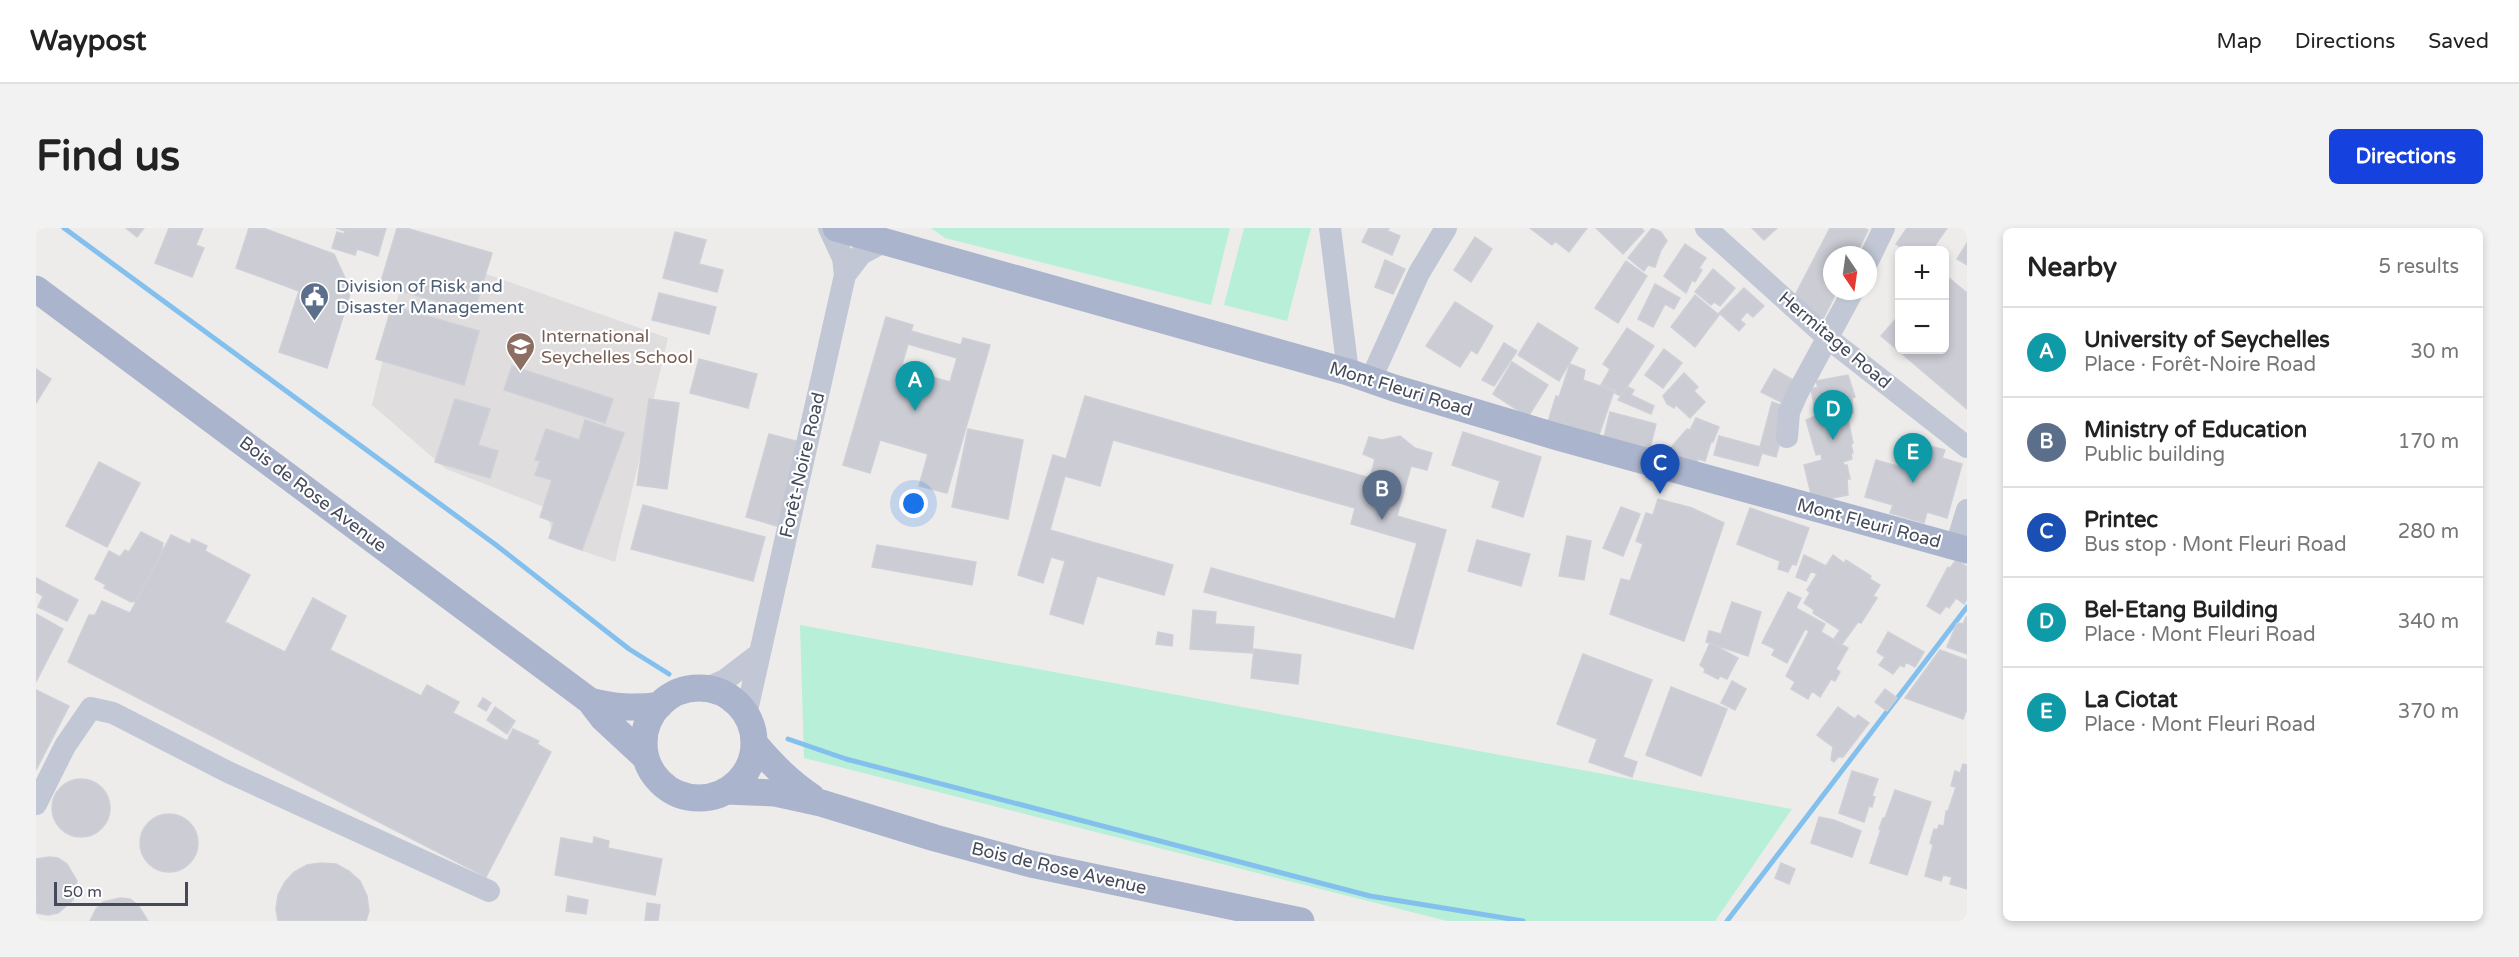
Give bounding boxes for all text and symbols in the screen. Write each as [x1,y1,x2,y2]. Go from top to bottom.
text: Waypost [30,24,146,58]
text: Map [2216,29,2262,54]
text: Directions [2295,29,2395,54]
text: Saved [2428,29,2489,54]
button: Directions [2329,129,2483,184]
text: Find us [36,131,180,182]
north arrow [1823,246,1877,300]
map controls [1895,246,1949,354]
button: + [1895,246,1949,300]
text: Nearby [2027,252,2117,283]
text: 5 results [2379,255,2459,279]
place label: Division of Risk and Disaster Management [336,275,524,318]
public building icon: Division of Risk and Disaster Management [299,280,331,322]
street label: Hermitage Road [1774,287,1896,393]
button: − [1895,300,1949,354]
place label: International Seychelles School [541,325,693,368]
text: University of Seychelles [2084,327,2330,353]
school or university icon: International Seychelles School [504,330,536,372]
text: A [2039,340,2054,364]
text: 30 m [2410,340,2459,364]
text: Place · Forêt-Noire Road [2084,353,2316,377]
street label: Mont Fleuri Road [1327,357,1475,421]
pin: A [896,362,934,411]
street label: Forêt-Noire Road [775,390,829,540]
pin: D [1814,390,1852,440]
text: Ministry of Education [2084,417,2307,443]
text: B [2040,430,2053,454]
text: 170 m [2398,430,2459,454]
street label: Bois de Rose Avenue [235,431,391,557]
pin: E [1894,434,1932,483]
text: Public building [2084,443,2225,467]
pin: C [1640,444,1680,494]
pin: B [1362,470,1402,520]
your location [899,489,928,518]
street label: Mont Fleuri Road [1795,493,1943,553]
text: Printec [2084,507,2158,533]
text: C [2040,520,2053,544]
text: 280 m [2398,520,2459,544]
text: Bus stop · Mont Fleuri Road [2084,533,2347,557]
text: Bel-Etang Building [2084,597,2278,623]
text: D [2039,610,2054,634]
text: 340 m [2398,610,2459,634]
text: Place · Mont Fleuri Road [2084,623,2316,647]
text: La Ciotat [2084,687,2178,713]
text: E [2040,700,2053,724]
text: 370 m [2398,700,2459,724]
text: Place · Mont Fleuri Road [2084,713,2316,737]
street label: Bois de Rose Avenue [969,837,1149,899]
scale bar [54,879,188,906]
text: 50 m [63,882,102,902]

